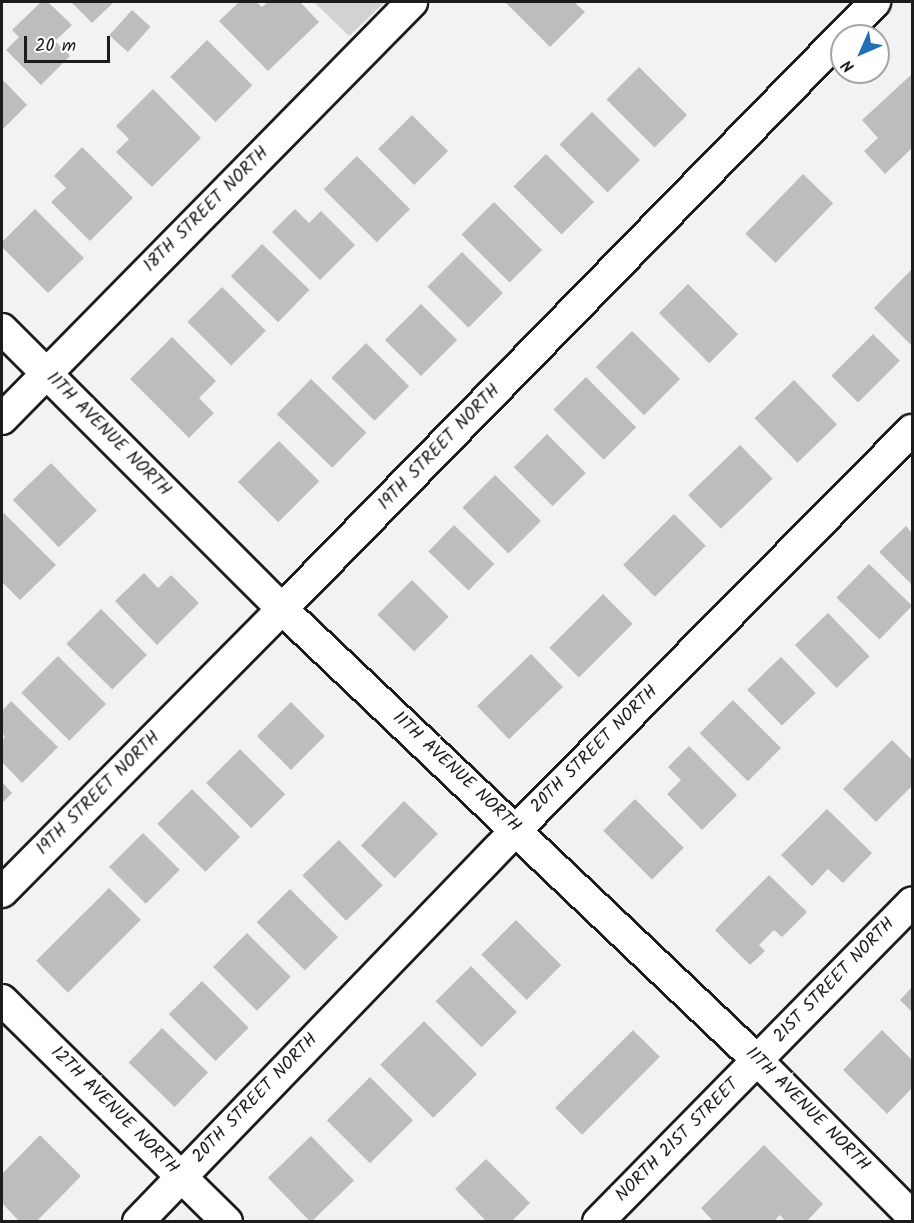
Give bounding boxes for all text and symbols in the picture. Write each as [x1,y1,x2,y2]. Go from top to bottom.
scale bar [27,24,112,62]
north arrow [830,24,890,84]
text: 20 m [35,32,76,61]
text: N [836,53,861,78]
street label: 18TH STREET NORTH [140,143,274,277]
street label: 11TH AVENUE NORTH [41,368,175,502]
street label: 19TH STREET NORTH [374,381,506,515]
street label: 20TH STREET NORTH [527,682,663,818]
street label: 11TH AVENUE NORTH [387,708,525,838]
street label: 19TH STREET NORTH [33,728,165,860]
street label: 21ST STREET NORTH [770,914,900,1048]
street label: 20TH STREET NORTH [189,1030,323,1168]
street label: 12TH AVENUE NORTH [45,1042,183,1180]
street label: 11TH AVENUE NORTH [740,1043,874,1177]
street label: NORTH 21ST STREET [612,1075,744,1207]

